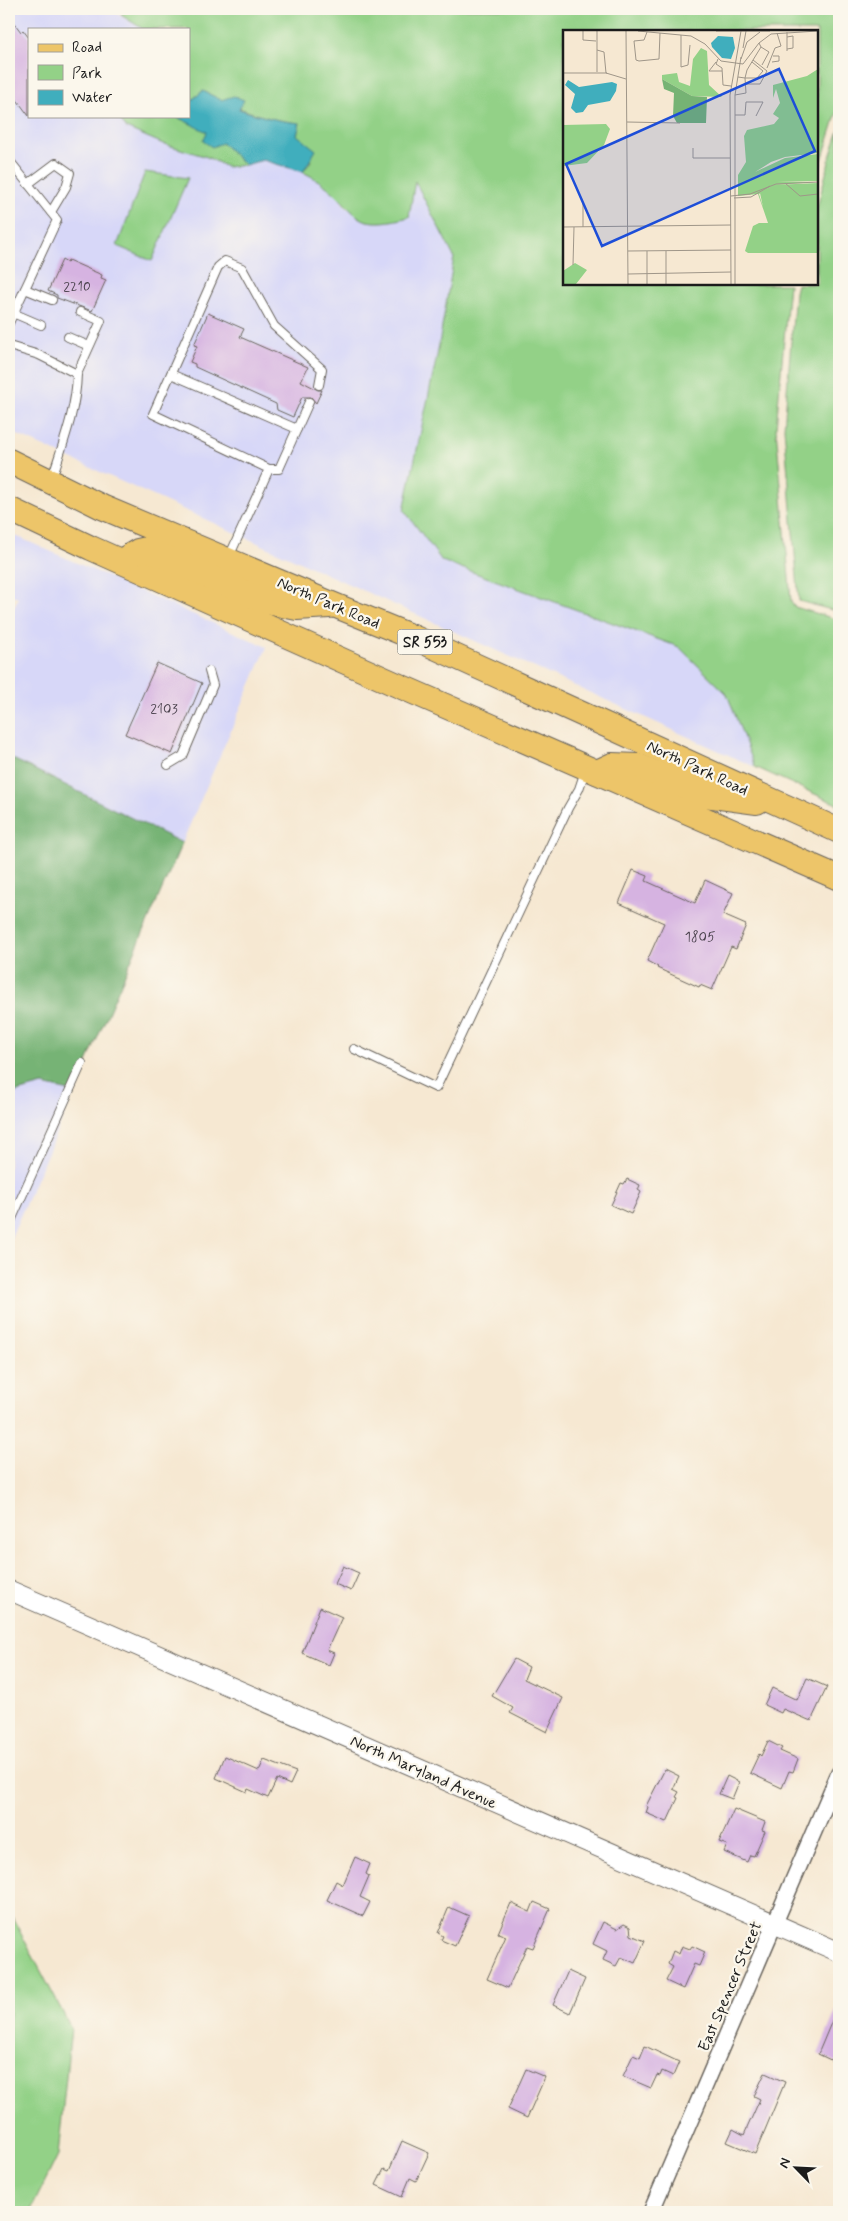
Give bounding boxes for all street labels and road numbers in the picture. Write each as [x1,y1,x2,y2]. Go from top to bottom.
street label: North Park Road [274,572,383,634]
road number: SR 553 [398,630,452,654]
street label: North Park Road [643,736,751,801]
street label: North Maryland Avenue [347,1731,501,1814]
street label: East Spencer Street [693,1918,768,2055]

